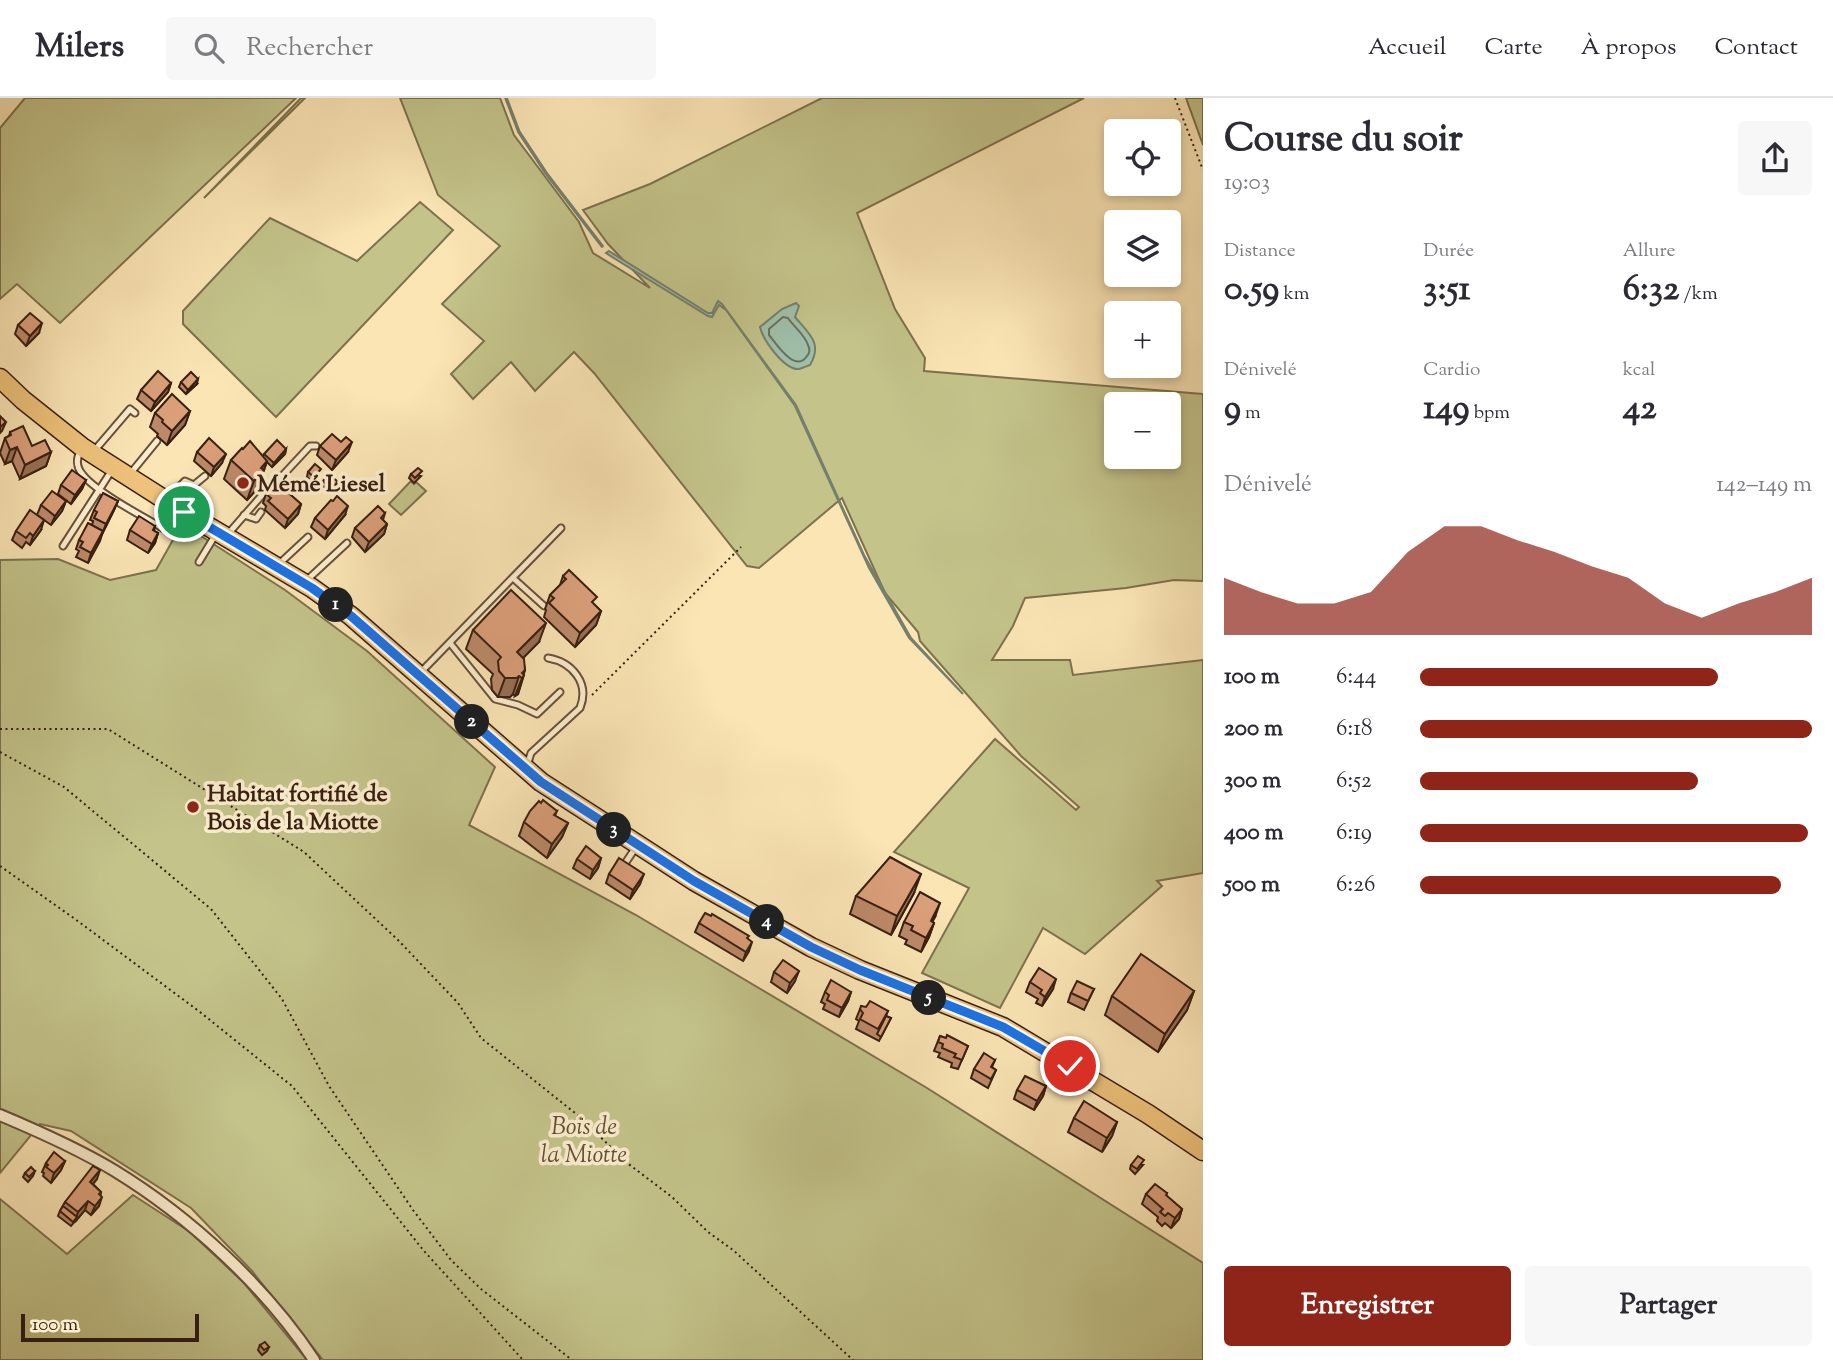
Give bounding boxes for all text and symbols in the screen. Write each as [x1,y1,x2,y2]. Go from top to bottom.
search box [166,17,656,80]
text: Milers [35,24,124,72]
icon: search [190,29,228,67]
text: Rechercher [246,30,373,67]
text: Accueil [1368,31,1447,65]
text: Carte [1485,31,1543,65]
text: À propos [1581,31,1676,65]
text: Contact [1714,31,1798,65]
text: Course du soir [1224,114,1463,168]
map controls [1104,119,1181,469]
button: locate [1104,119,1181,196]
button: share [1738,121,1812,195]
text: 19:03 [1224,167,1270,200]
button: layers [1104,210,1181,287]
text: Distance [1224,238,1296,265]
text: Durée [1423,238,1474,265]
text: Allure [1623,238,1675,265]
text: 0.59 [1224,265,1279,316]
text: 3:51 [1423,265,1470,316]
text: 6:32 [1623,265,1679,316]
text: km [1279,281,1310,308]
text: /km [1679,281,1718,308]
button: + [1104,301,1181,378]
text: Dénivelé [1224,357,1297,384]
text: Cardio [1423,357,1480,384]
text: kcal [1623,357,1655,384]
text: 9 [1224,384,1241,435]
text: 149 [1423,384,1470,435]
text: 42 [1623,384,1657,435]
button: − [1104,392,1181,469]
text: m [1241,400,1261,427]
text: bpm [1470,400,1510,427]
place label: Mémé Liesel [257,468,386,502]
text: Dénivelé [1224,469,1312,502]
text: 142–149 m [1716,469,1812,502]
marker: Mémé Liesel [235,475,251,491]
pin [154,482,214,542]
icon: arrive [165,493,203,531]
pin: 1 [318,588,354,622]
text: 1 [332,591,339,618]
text: 100 m [1224,661,1280,694]
text: 6:44 [1336,661,1376,694]
pin: 2 [454,704,490,740]
text: 2 [467,708,476,735]
text: 200 m [1224,713,1283,746]
text: 6:18 [1336,713,1373,746]
text: 300 m [1224,765,1281,798]
text: 6:52 [1336,765,1372,798]
place label: Habitat fortifié de Bois de la Miotte [207,778,388,840]
marker: Habitat fortifié de Bois de la Miotte [185,799,201,815]
pin: 3 [596,812,632,848]
text: 3 [610,816,617,843]
text: 400 m [1224,817,1284,850]
text: 6:19 [1336,817,1372,850]
text: 500 m [1224,869,1280,902]
text: 6:26 [1336,869,1375,902]
pin: 4 [750,904,784,940]
text: 4 [762,908,771,935]
pin: 5 [912,981,946,1016]
text: 5 [925,984,932,1011]
pin [1040,1036,1100,1096]
icon: check [1051,1047,1089,1085]
park label: Bois de la Miotte [541,1111,627,1173]
button: Enregistrer [1224,1266,1511,1346]
button: Partager [1525,1266,1812,1346]
scale bar [21,1311,200,1343]
text: 100 m [32,1312,78,1339]

